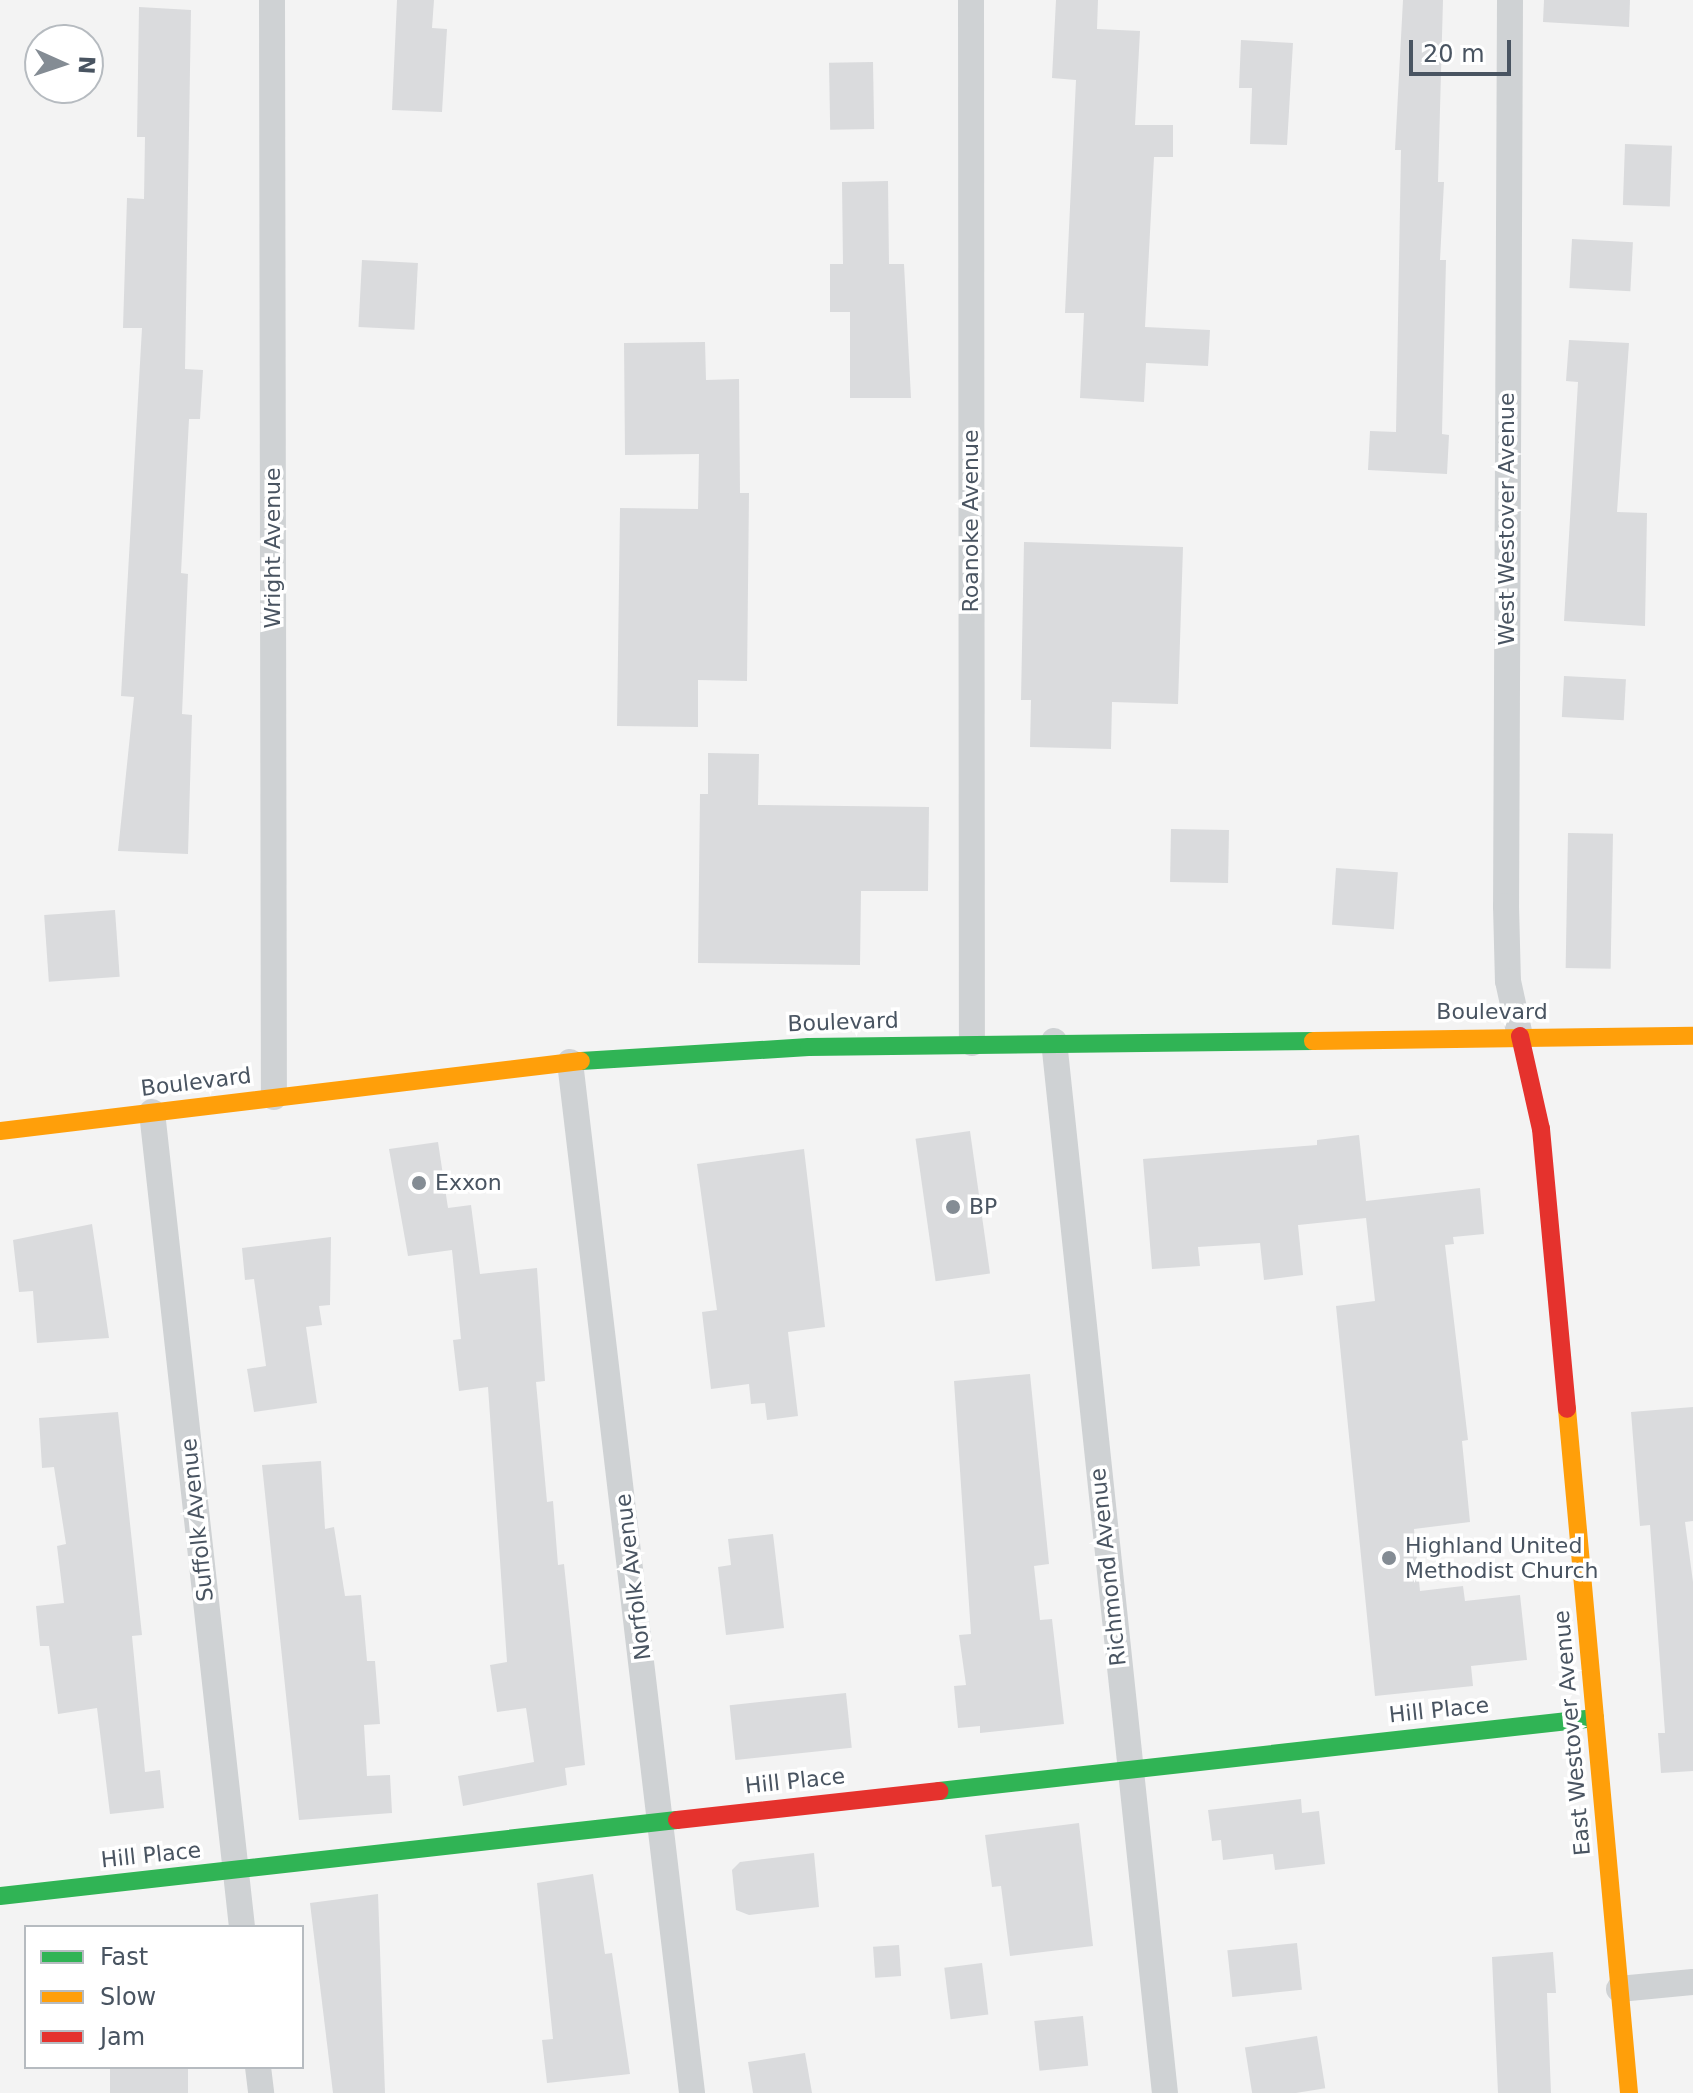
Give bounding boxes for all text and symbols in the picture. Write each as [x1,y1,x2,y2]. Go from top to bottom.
north arrow [24,24,104,104]
scale bar [1413,24,1515,74]
text: 20 m [1423,40,1485,68]
text: N [74,55,99,75]
street label: West Westover Avenue [1494,393,1520,645]
street label: Roanoke Avenue [958,430,984,612]
street label: Wright Avenue [260,467,286,629]
street label: Boulevard [1436,999,1548,1025]
street label: Boulevard [787,1007,899,1037]
street label: Boulevard [139,1062,253,1102]
place label: Exxon [435,1170,502,1196]
marker: Exxon [410,1174,428,1192]
place label: BP [969,1194,997,1220]
marker: BP [944,1198,962,1216]
street label: Suffolk Avenue [175,1437,219,1603]
street label: Richmond Avenue [1084,1467,1132,1667]
street label: Norfolk Avenue [610,1492,656,1662]
place label: Highland United Methodist Church [1405,1532,1599,1584]
marker: Highland United Methodist Church [1380,1549,1398,1567]
street label: East Westover Avenue [1548,1609,1596,1857]
street label: Hill Place [1388,1692,1490,1728]
street label: Hill Place [744,1763,846,1799]
street label: Hill Place [100,1837,202,1873]
legend [24,1925,304,2069]
text: Fast [100,1943,148,1971]
text: Slow [100,1983,156,2011]
text: Jam [100,2023,145,2051]

